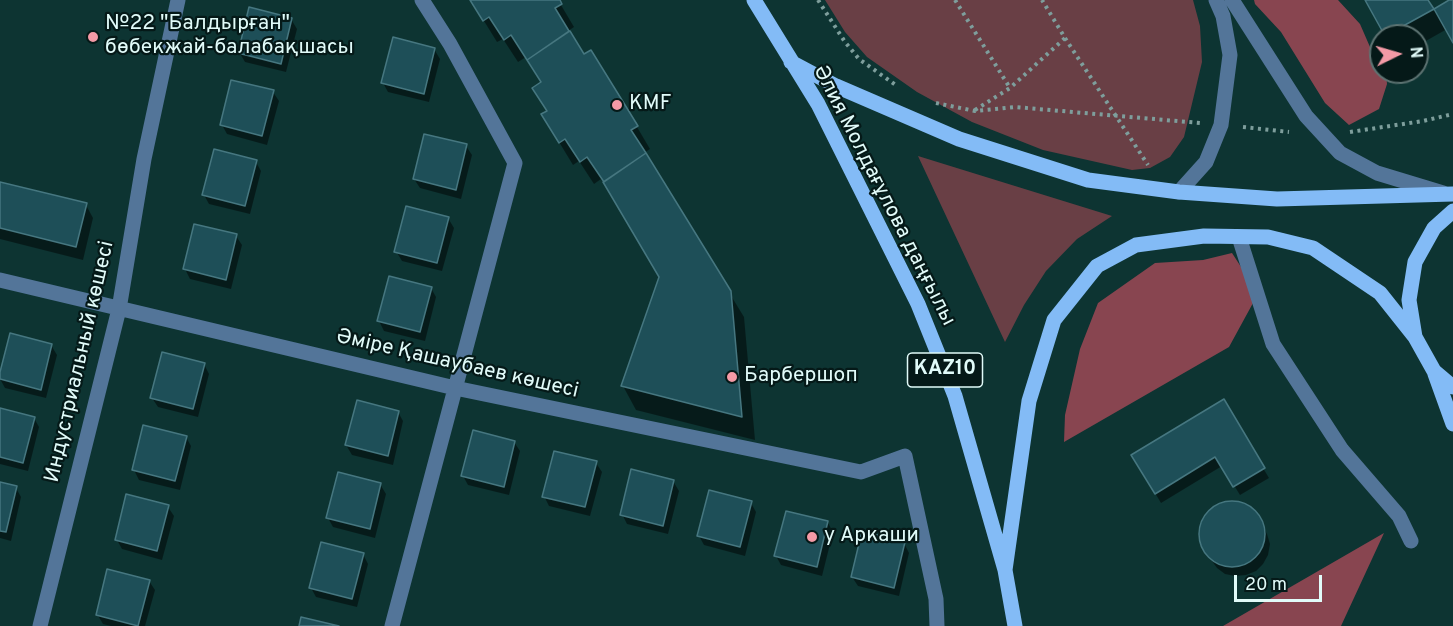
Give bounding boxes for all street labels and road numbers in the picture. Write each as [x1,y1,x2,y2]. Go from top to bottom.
street label: Әлия Молдағұлова даңғылы [806,61,960,331]
street label: Индустриальный көшесі [41,239,121,485]
street label: Әміре Қашаубаев көшесі [333,325,581,405]
road number: KAZ10 [908,353,982,387]

